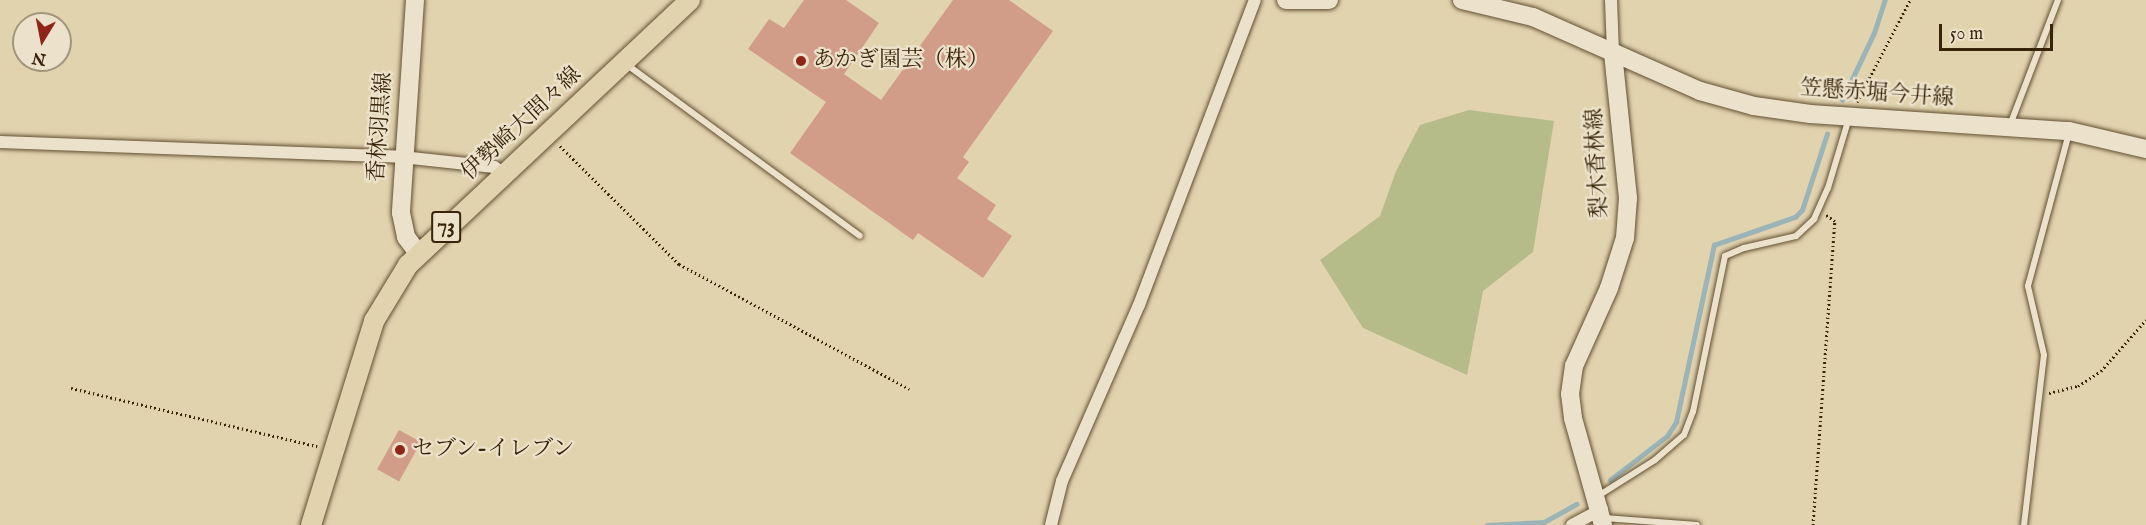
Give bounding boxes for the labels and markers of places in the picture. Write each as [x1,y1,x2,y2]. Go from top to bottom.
place label: あかぎ園芸（株） [813,48,989,74]
marker: あかぎ園芸（株） [794,54,808,68]
place label: セブン-イレブン [412,437,576,463]
marker: セブン-イレブン [393,443,407,457]

